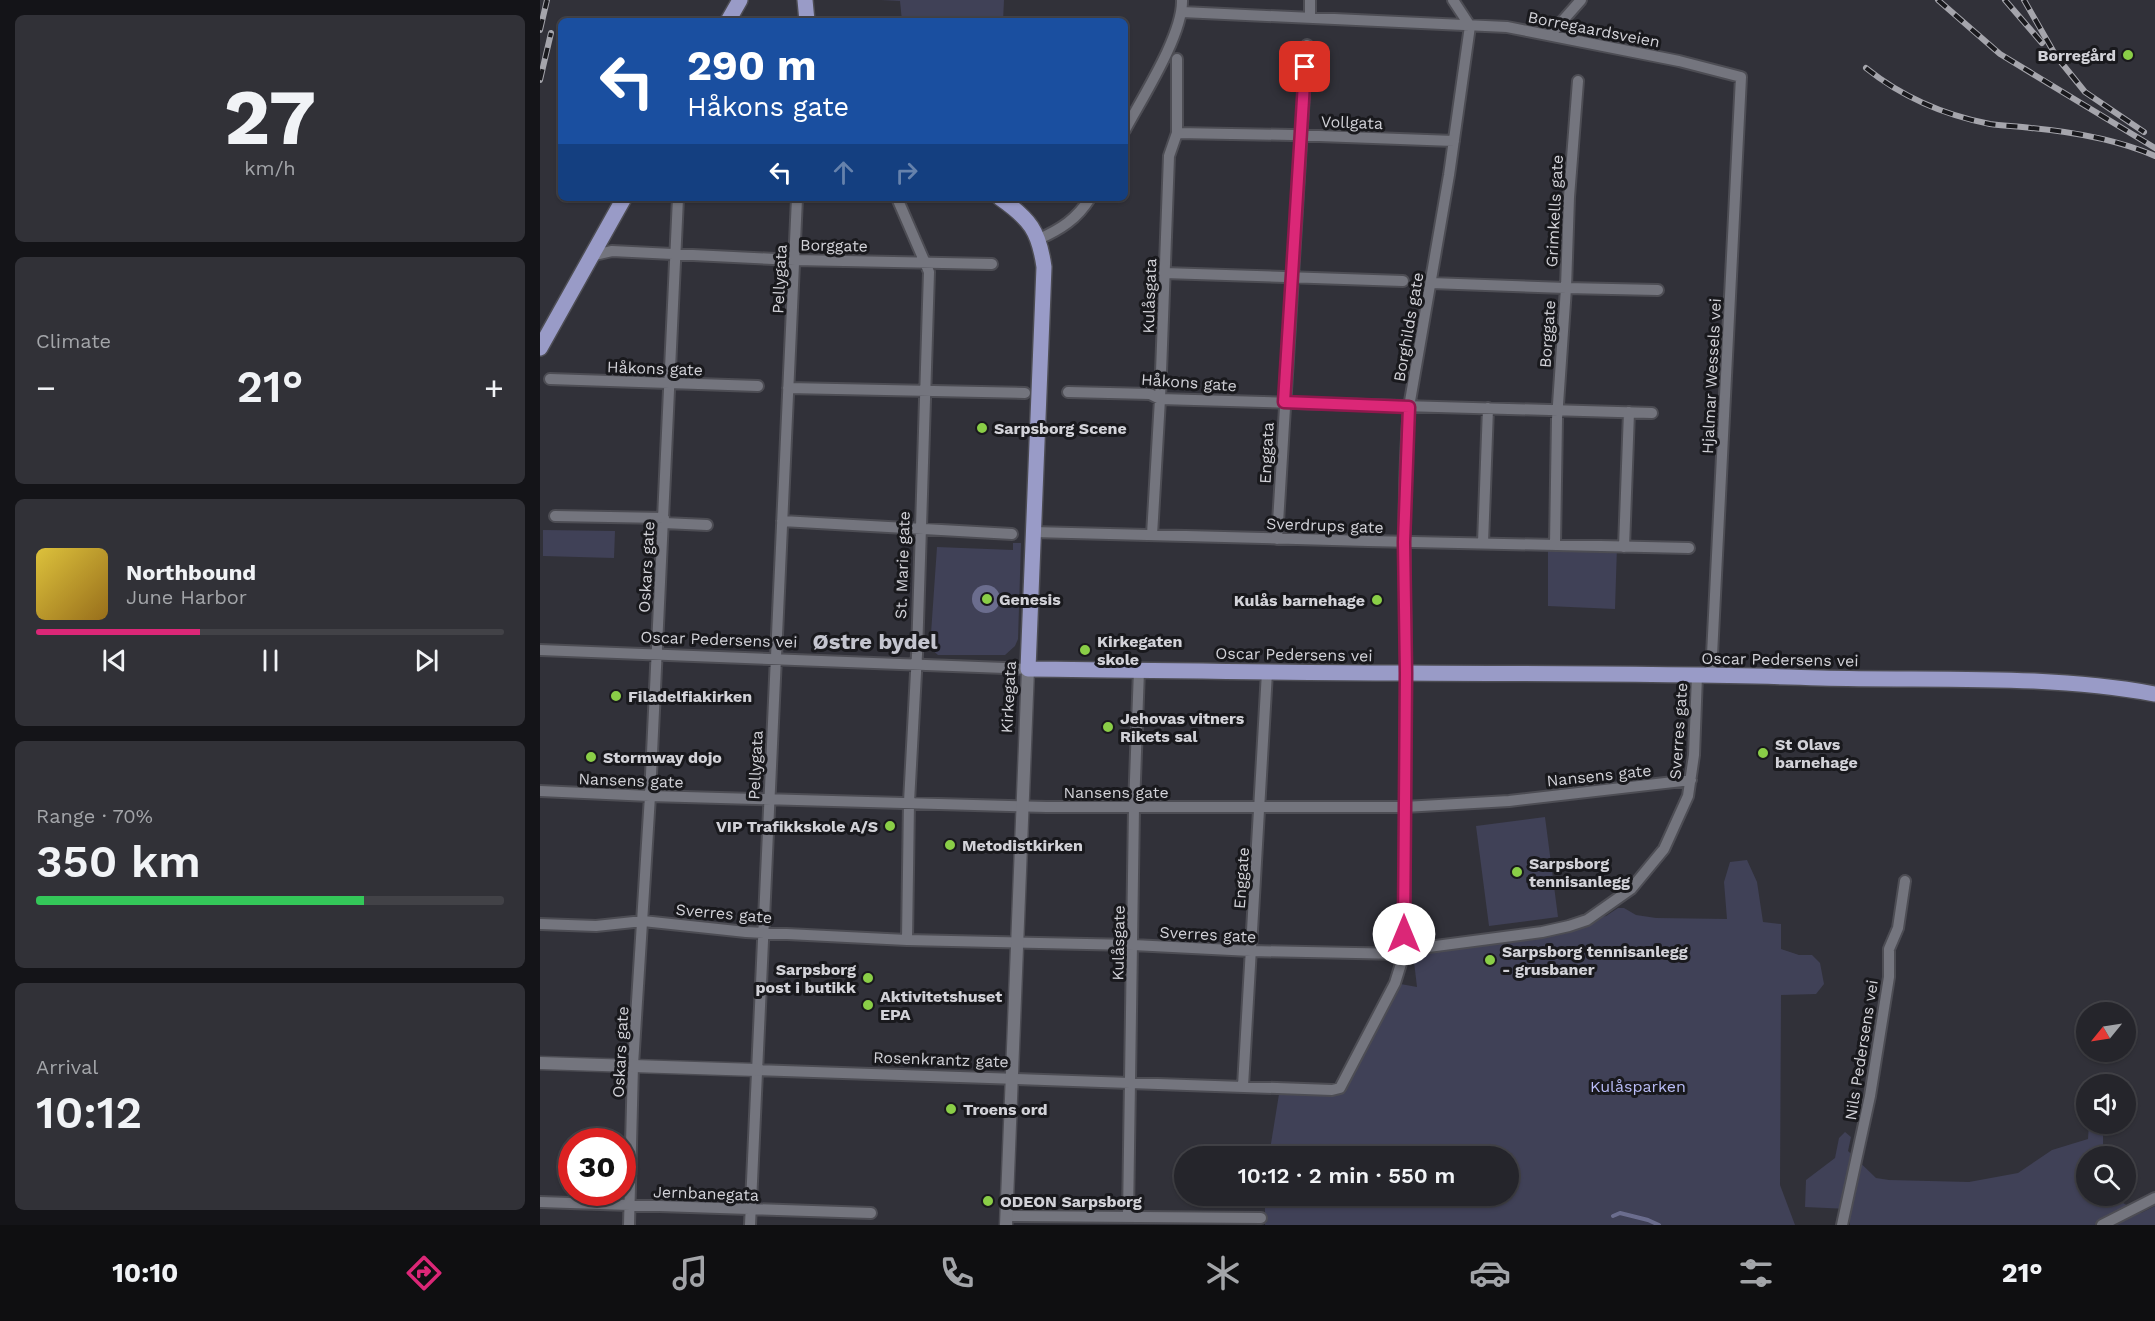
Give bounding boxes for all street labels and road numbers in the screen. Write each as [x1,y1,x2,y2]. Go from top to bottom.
street label: Borregaardsveien [1526,7,1662,52]
street label: Vollgata [1321,112,1383,133]
street label: Grimkells gate [1542,154,1567,268]
street label: Borggate [800,235,868,256]
street label: Pellygata [768,244,791,314]
street label: Kulåsgata [1139,258,1160,334]
street label: Borghilds gate [1390,271,1427,383]
street label: Hjalmar Wessels vei [1698,298,1725,454]
street label: Borggate [1536,300,1559,369]
street label: Håkons gate [607,357,703,380]
street label: Håkons gate [1140,370,1238,395]
street label: Enggata [1255,422,1278,484]
street label: St. Marie gate [891,511,914,619]
street label: Sverdrups gate [1266,514,1384,537]
street label: Oskars gate [635,521,658,613]
street label: Oscar Pedersens vei [640,627,798,652]
street label: Oscar Pedersens vei [1215,644,1373,665]
street label: Oscar Pedersens vei [1701,649,1859,670]
street label: Kirkegata [997,660,1020,734]
street label: Sverres gate [1666,682,1691,780]
street label: Pellygata [744,730,767,800]
street label: Nansens gate [1546,761,1652,790]
street label: Nansens gate [578,769,684,792]
street label: Nansens gate [1063,783,1169,802]
street label: Enggate [1230,847,1253,910]
street label: Sverres gate [675,900,773,927]
street label: Kulåsgate [1108,905,1129,981]
street label: Sverres gate [1159,922,1257,947]
street label: Nils Pedersens vei [1841,978,1882,1122]
street label: Oskars gate [609,1006,632,1098]
street label: Rosenkrantz gate [873,1048,1009,1071]
street label: Jernbanegata [653,1182,759,1205]

